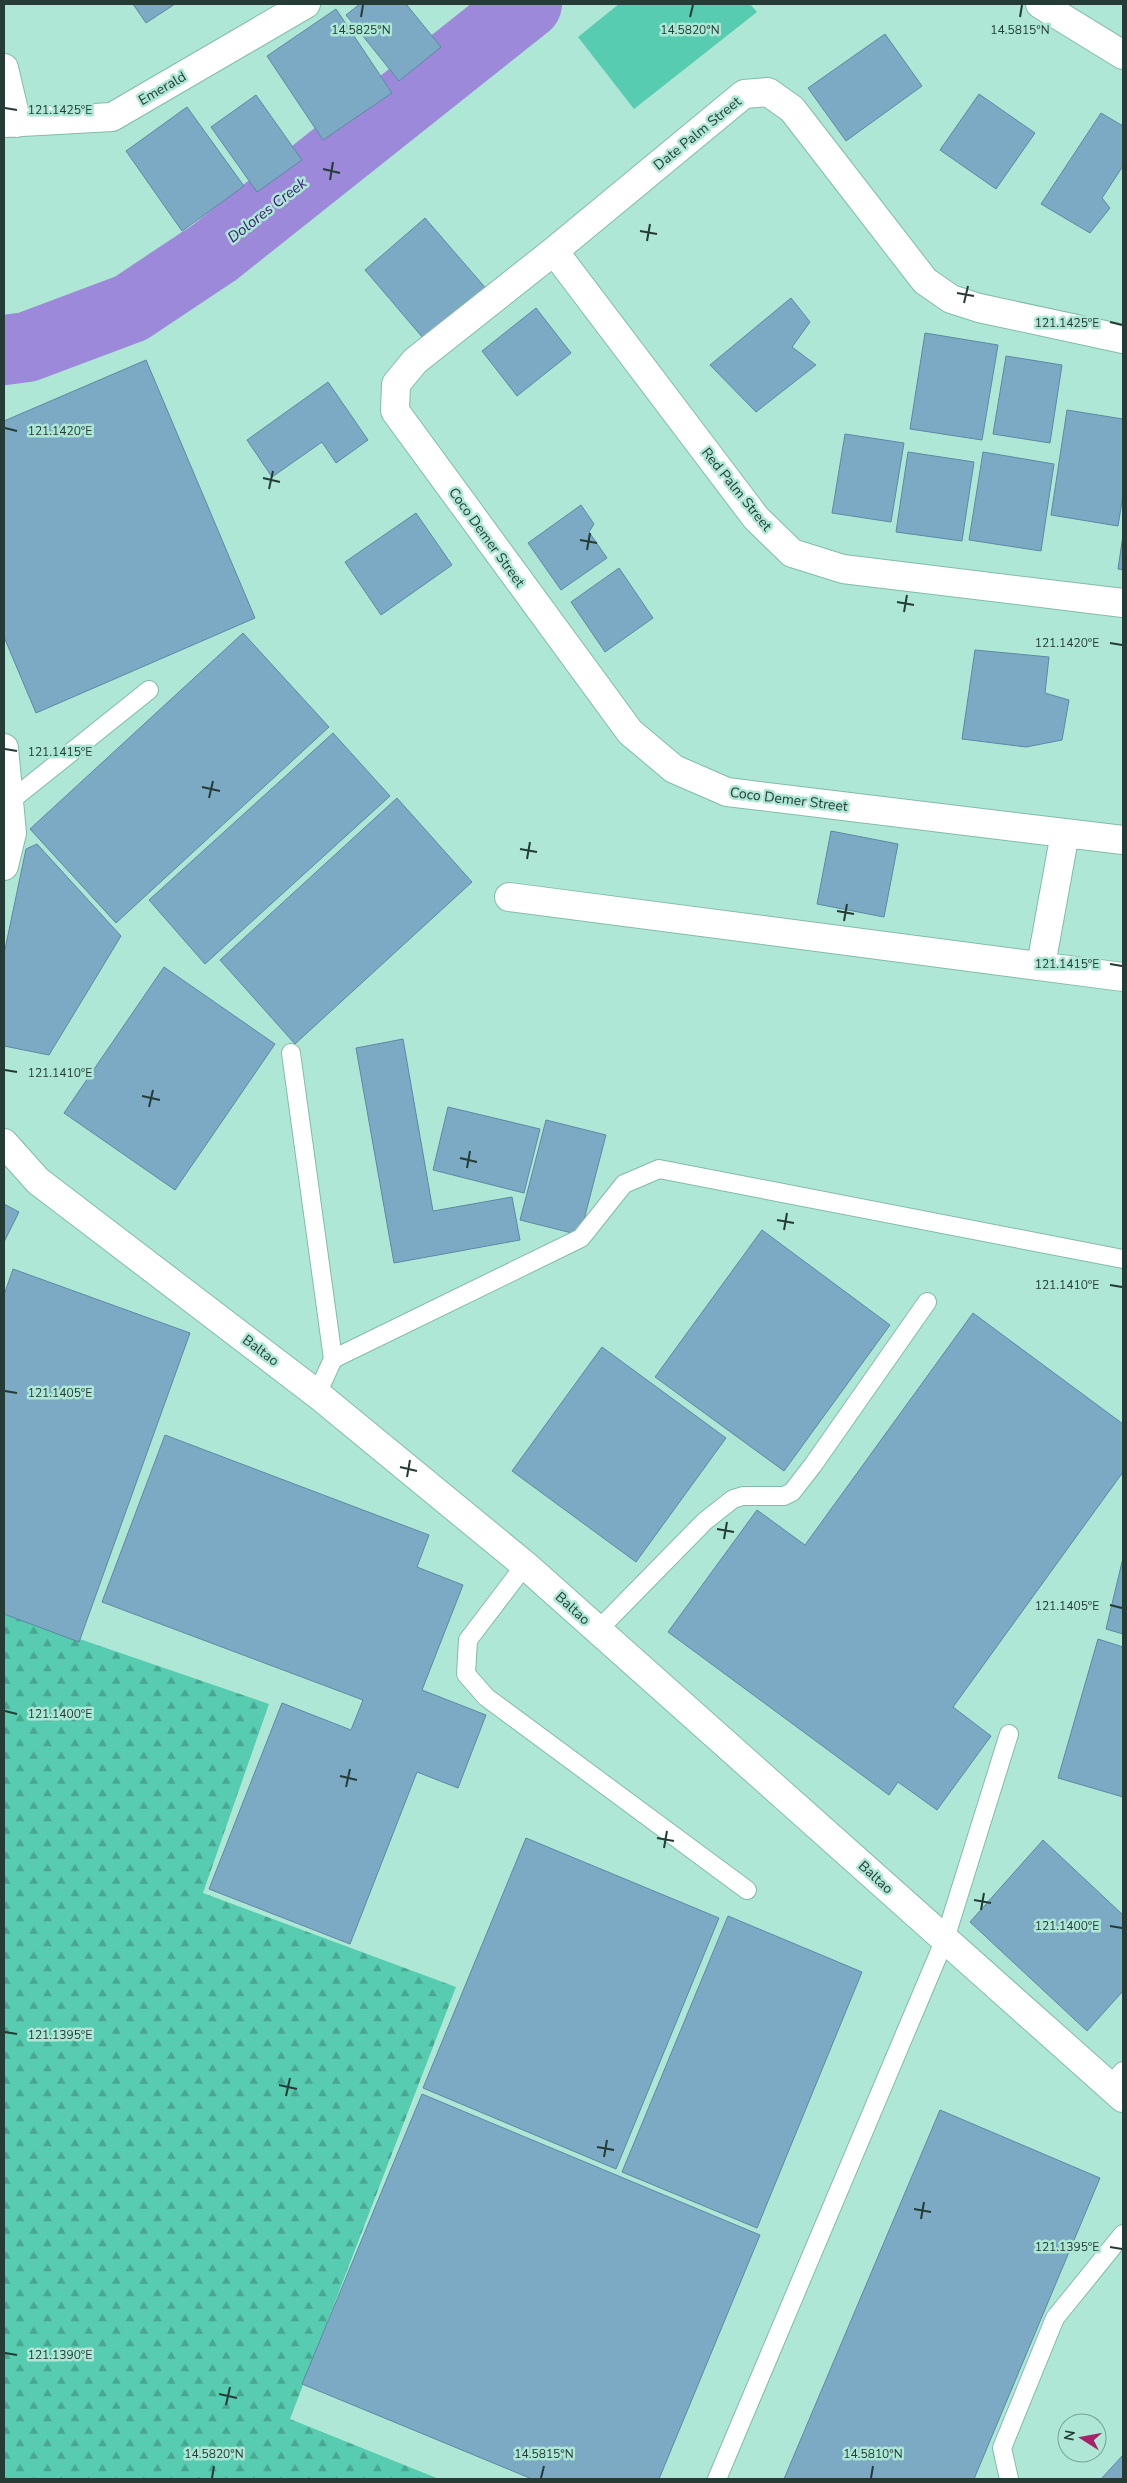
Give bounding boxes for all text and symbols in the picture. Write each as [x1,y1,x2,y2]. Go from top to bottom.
text: 14.5825°N [331,22,391,38]
text: 14.5820°N [660,22,720,38]
text: 14.5815°N [990,22,1050,38]
street label: Emerald [135,67,190,110]
street label: Date Palm Street [650,92,745,175]
text: 121.1425°E [28,102,92,118]
water label: Dolores Creek [223,172,311,247]
text: 121.1425°E [1035,315,1099,331]
text: 121.1420°E [28,423,92,439]
street label: Red Palm Street [697,444,776,535]
street label: Coco Demer Street [444,484,529,591]
text: 121.1420°E [1035,635,1099,651]
text: 121.1415°E [28,744,92,760]
street label: Coco Demer Street [729,783,849,816]
text: 121.1415°E [1035,956,1099,972]
text: 121.1410°E [28,1065,92,1081]
text: 121.1410°E [1035,1277,1099,1293]
street label: Baltao [239,1330,283,1370]
text: 121.1405°E [28,1385,92,1401]
street label: Baltao [551,1588,594,1629]
text: 121.1405°E [1035,1598,1099,1614]
text: 121.1400°E [28,1706,92,1722]
street label: Baltao [854,1857,897,1898]
text: 121.1400°E [1035,1918,1099,1934]
text: 121.1395°E [28,2027,92,2043]
text: 121.1395°E [1035,2239,1099,2255]
text: 121.1390°E [28,2347,92,2363]
north arrow [1057,2413,1107,2463]
text: N [1059,2429,1080,2443]
text: 14.5820°N [184,2446,244,2462]
text: 14.5815°N [514,2446,574,2462]
text: 14.5810°N [843,2446,903,2462]

